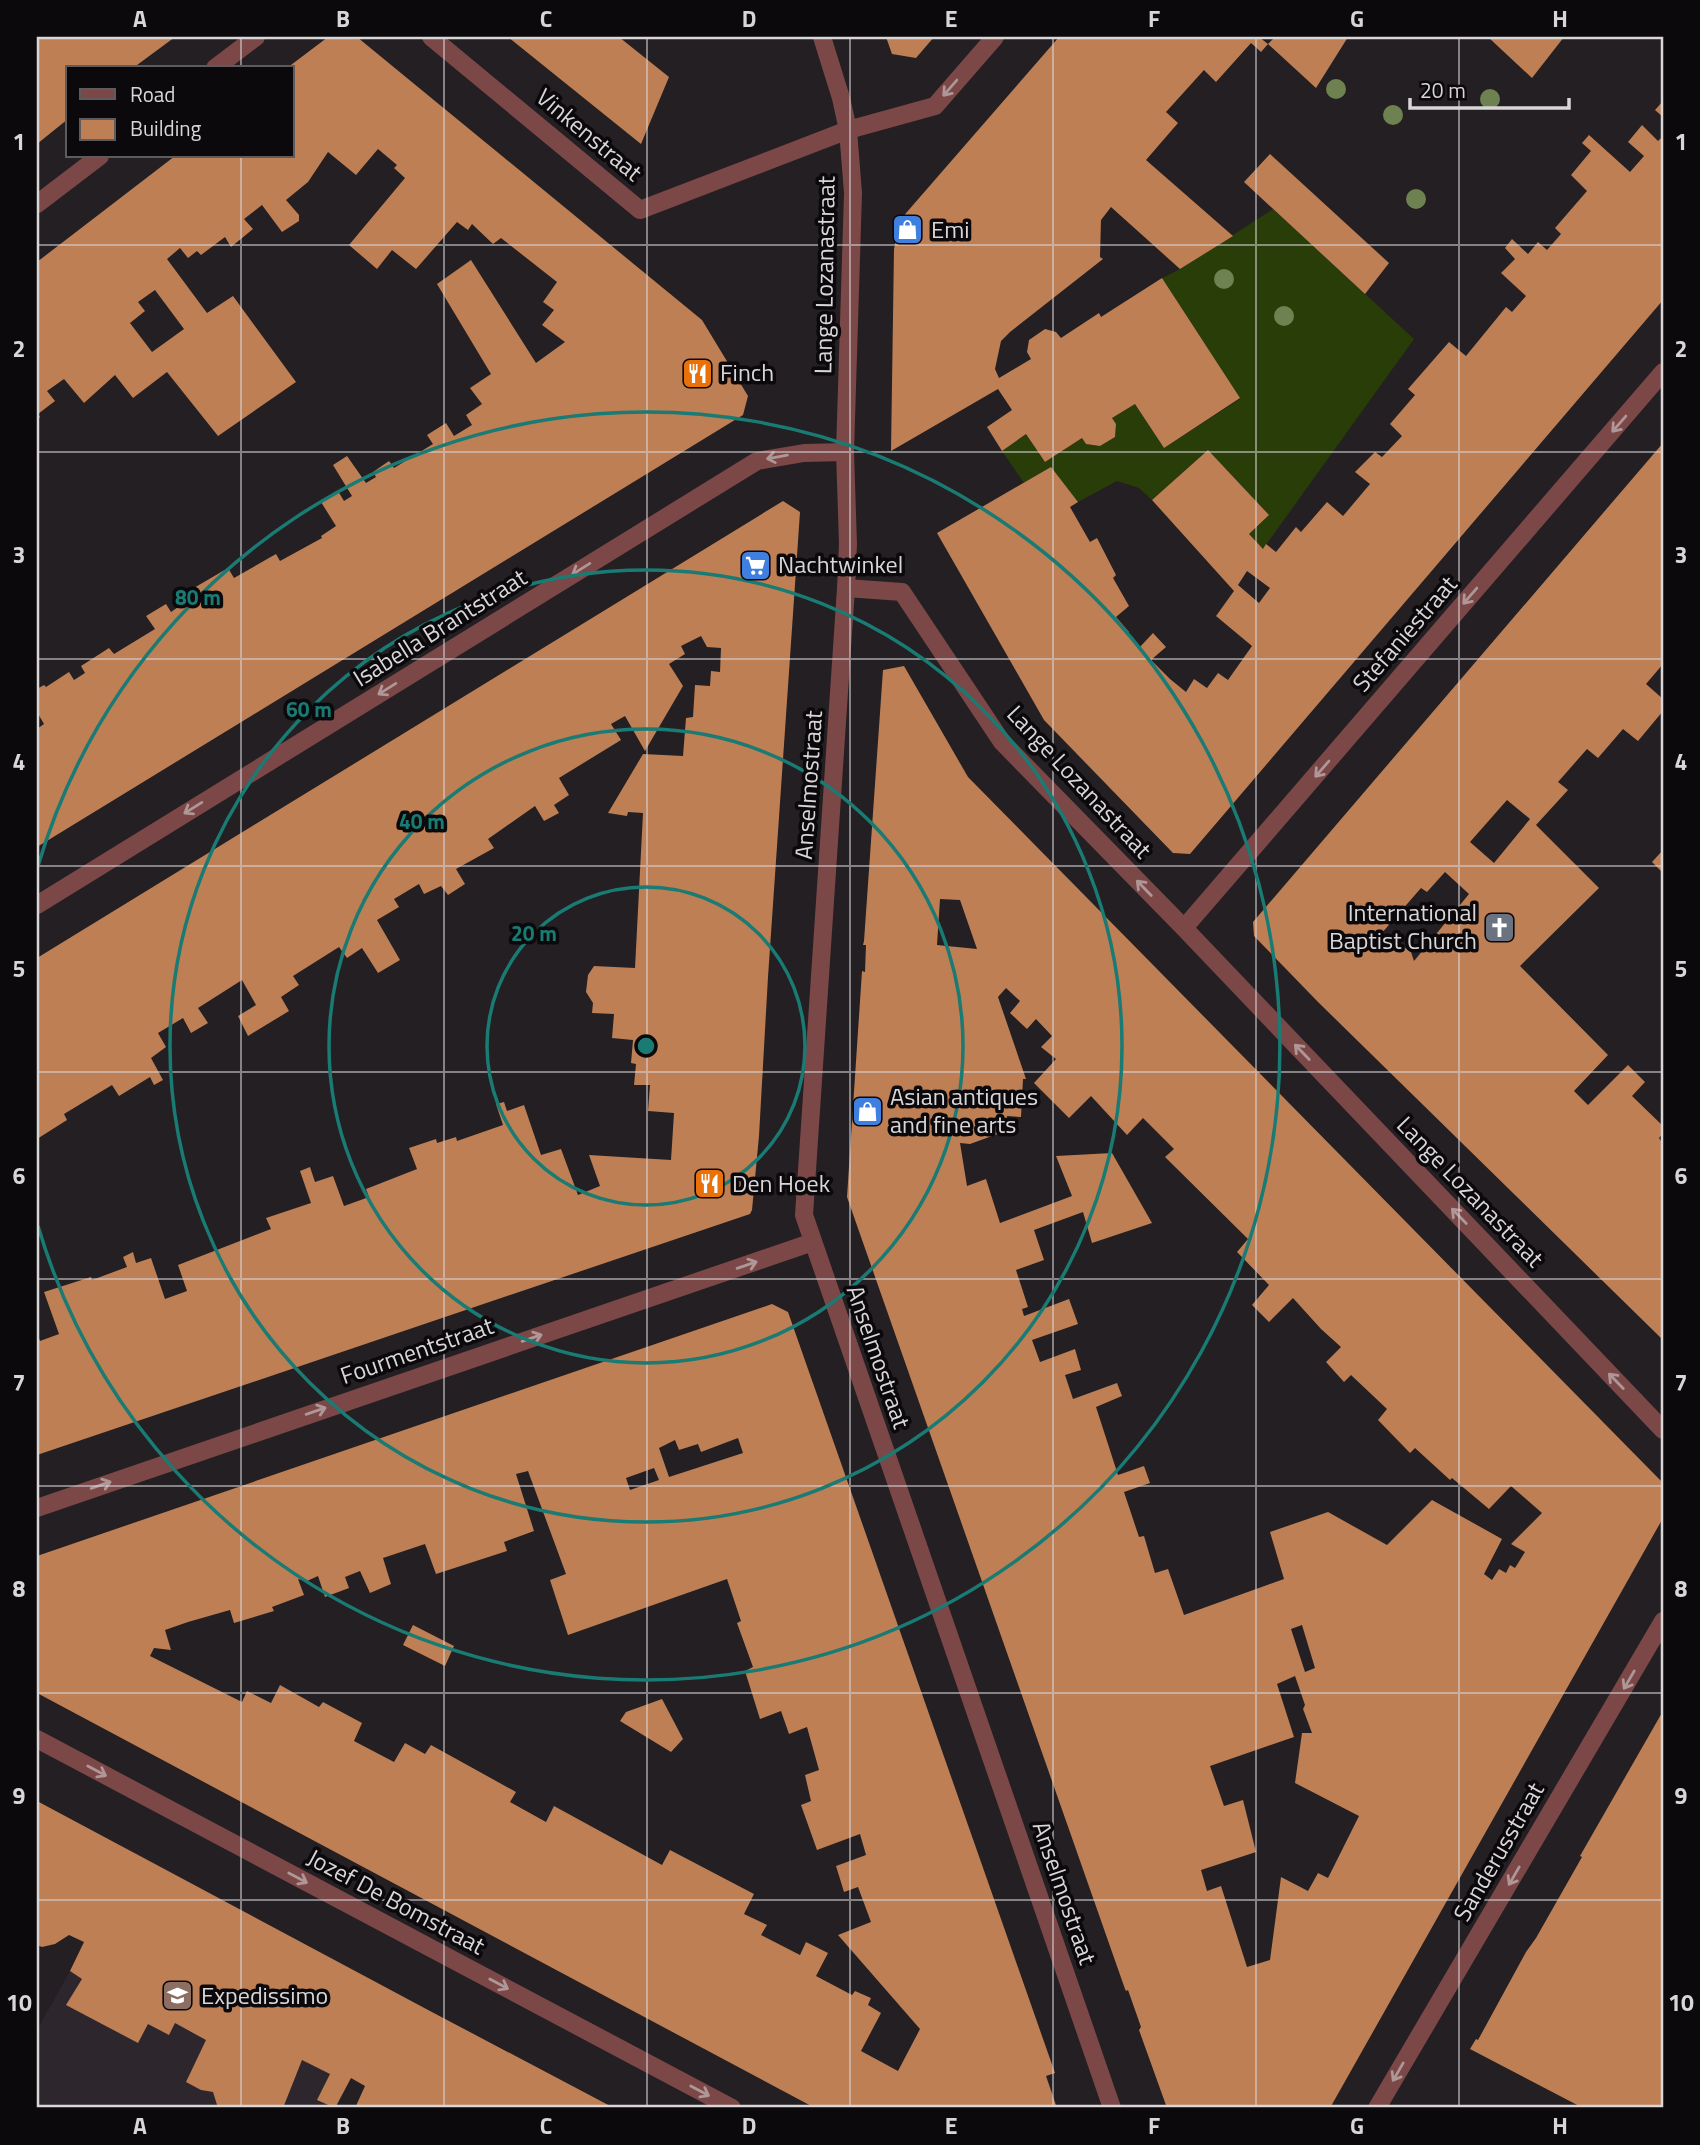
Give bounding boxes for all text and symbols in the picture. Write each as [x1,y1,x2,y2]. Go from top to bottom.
text: A [133,1,147,36]
text: B [336,1,350,36]
text: C [540,1,552,36]
text: D [742,1,756,36]
text: E [945,1,957,36]
text: F [1148,1,1160,36]
text: G [1350,1,1364,36]
text: H [1552,1,1568,36]
legend [66,66,294,158]
scale bar [1410,66,1569,110]
text: 20 m [1420,74,1466,106]
text: Road [130,78,175,110]
street label: Vinkenstraat [529,79,651,190]
one-way arrow [942,79,958,97]
text: Building [130,112,202,144]
text: 1 [13,124,25,159]
text: 1 [1675,124,1687,159]
street label: Lange Lozanastraat [804,175,844,374]
place label: Emi [931,211,970,247]
shop icon: Emi [891,213,925,247]
text: 2 [13,331,25,366]
text: 2 [1675,331,1687,366]
place label: Finch [720,354,774,390]
restaurant icon: Finch [680,356,714,390]
one-way arrow [1611,415,1627,433]
one-way arrow [766,451,789,464]
text: 3 [13,537,25,572]
text: 3 [1675,537,1687,572]
place label: Nachtwinkel [778,546,903,582]
supermarket icon: Nachtwinkel [738,548,772,582]
street label: Isabella Brantstraat [346,559,534,695]
one-way arrow [571,563,591,577]
street label: Stefaniestraat [1343,567,1465,699]
text: 80 m [175,581,221,613]
one-way arrow [1462,587,1478,605]
one-way arrow [378,681,397,696]
text: 60 m [286,693,332,725]
street label: Lange Lozanastraat [999,697,1161,867]
street label: Anselmostraat [785,709,831,861]
text: 4 [13,744,25,779]
text: 4 [1675,744,1687,779]
one-way arrow [1314,759,1330,777]
one-way arrow [184,802,204,816]
text: 40 m [399,805,445,837]
one-way arrow [1136,879,1153,896]
place label: International Baptist Church [1329,894,1477,958]
church icon: International Baptist Church [1483,910,1517,944]
text: 20 m [511,917,557,949]
text: 5 [13,951,25,986]
text: 5 [1675,951,1687,986]
centre of rings [634,1034,658,1058]
one-way arrow [1293,1044,1310,1061]
place label: Asian antiques and fine arts [890,1078,1038,1142]
shop icon: Asian antiques and fine arts [850,1094,884,1128]
street label: Lange Lozanastraat [1389,1107,1553,1276]
text: 6 [13,1158,26,1193]
text: 6 [1675,1158,1688,1193]
place label: Den Hoek [732,1165,831,1201]
restaurant icon: Den Hoek [692,1167,726,1201]
one-way arrow [1450,1208,1467,1225]
one-way arrow [736,1257,758,1270]
street label: Anselmostraat [838,1280,920,1434]
street label: Fourmentstraat [335,1307,499,1393]
one-way arrow [520,1331,542,1343]
text: 7 [13,1365,25,1400]
text: 7 [1675,1365,1687,1400]
one-way arrow [1608,1373,1625,1390]
one-way arrow [305,1404,327,1416]
one-way arrow [90,1478,112,1490]
text: 8 [13,1571,26,1606]
text: 8 [1675,1571,1688,1606]
one-way arrow [1621,1669,1635,1689]
one-way arrow [86,1765,107,1779]
street label: Sanderusstraat [1444,1775,1553,1928]
text: 9 [13,1778,26,1813]
text: 9 [1675,1778,1688,1813]
street label: Anselmostraat [1024,1816,1106,1970]
street label: Jozef De Bomstraat [301,1839,492,1963]
one-way arrow [1506,1866,1520,1886]
one-way arrow [287,1872,308,1885]
place label: Expedissimo [201,1977,328,2013]
one-way arrow [488,1978,509,1992]
school or university icon: Expedissimo [161,1979,195,2013]
text: 10 [6,1985,32,2020]
text: 10 [1668,1985,1694,2020]
one-way arrow [1391,2062,1405,2082]
one-way arrow [689,2085,710,2098]
text: A [133,2108,147,2143]
text: B [336,2108,350,2143]
text: C [540,2108,552,2143]
text: D [742,2108,756,2143]
text: E [945,2108,957,2143]
text: F [1148,2108,1160,2143]
text: G [1350,2108,1364,2143]
text: H [1552,2108,1568,2143]

